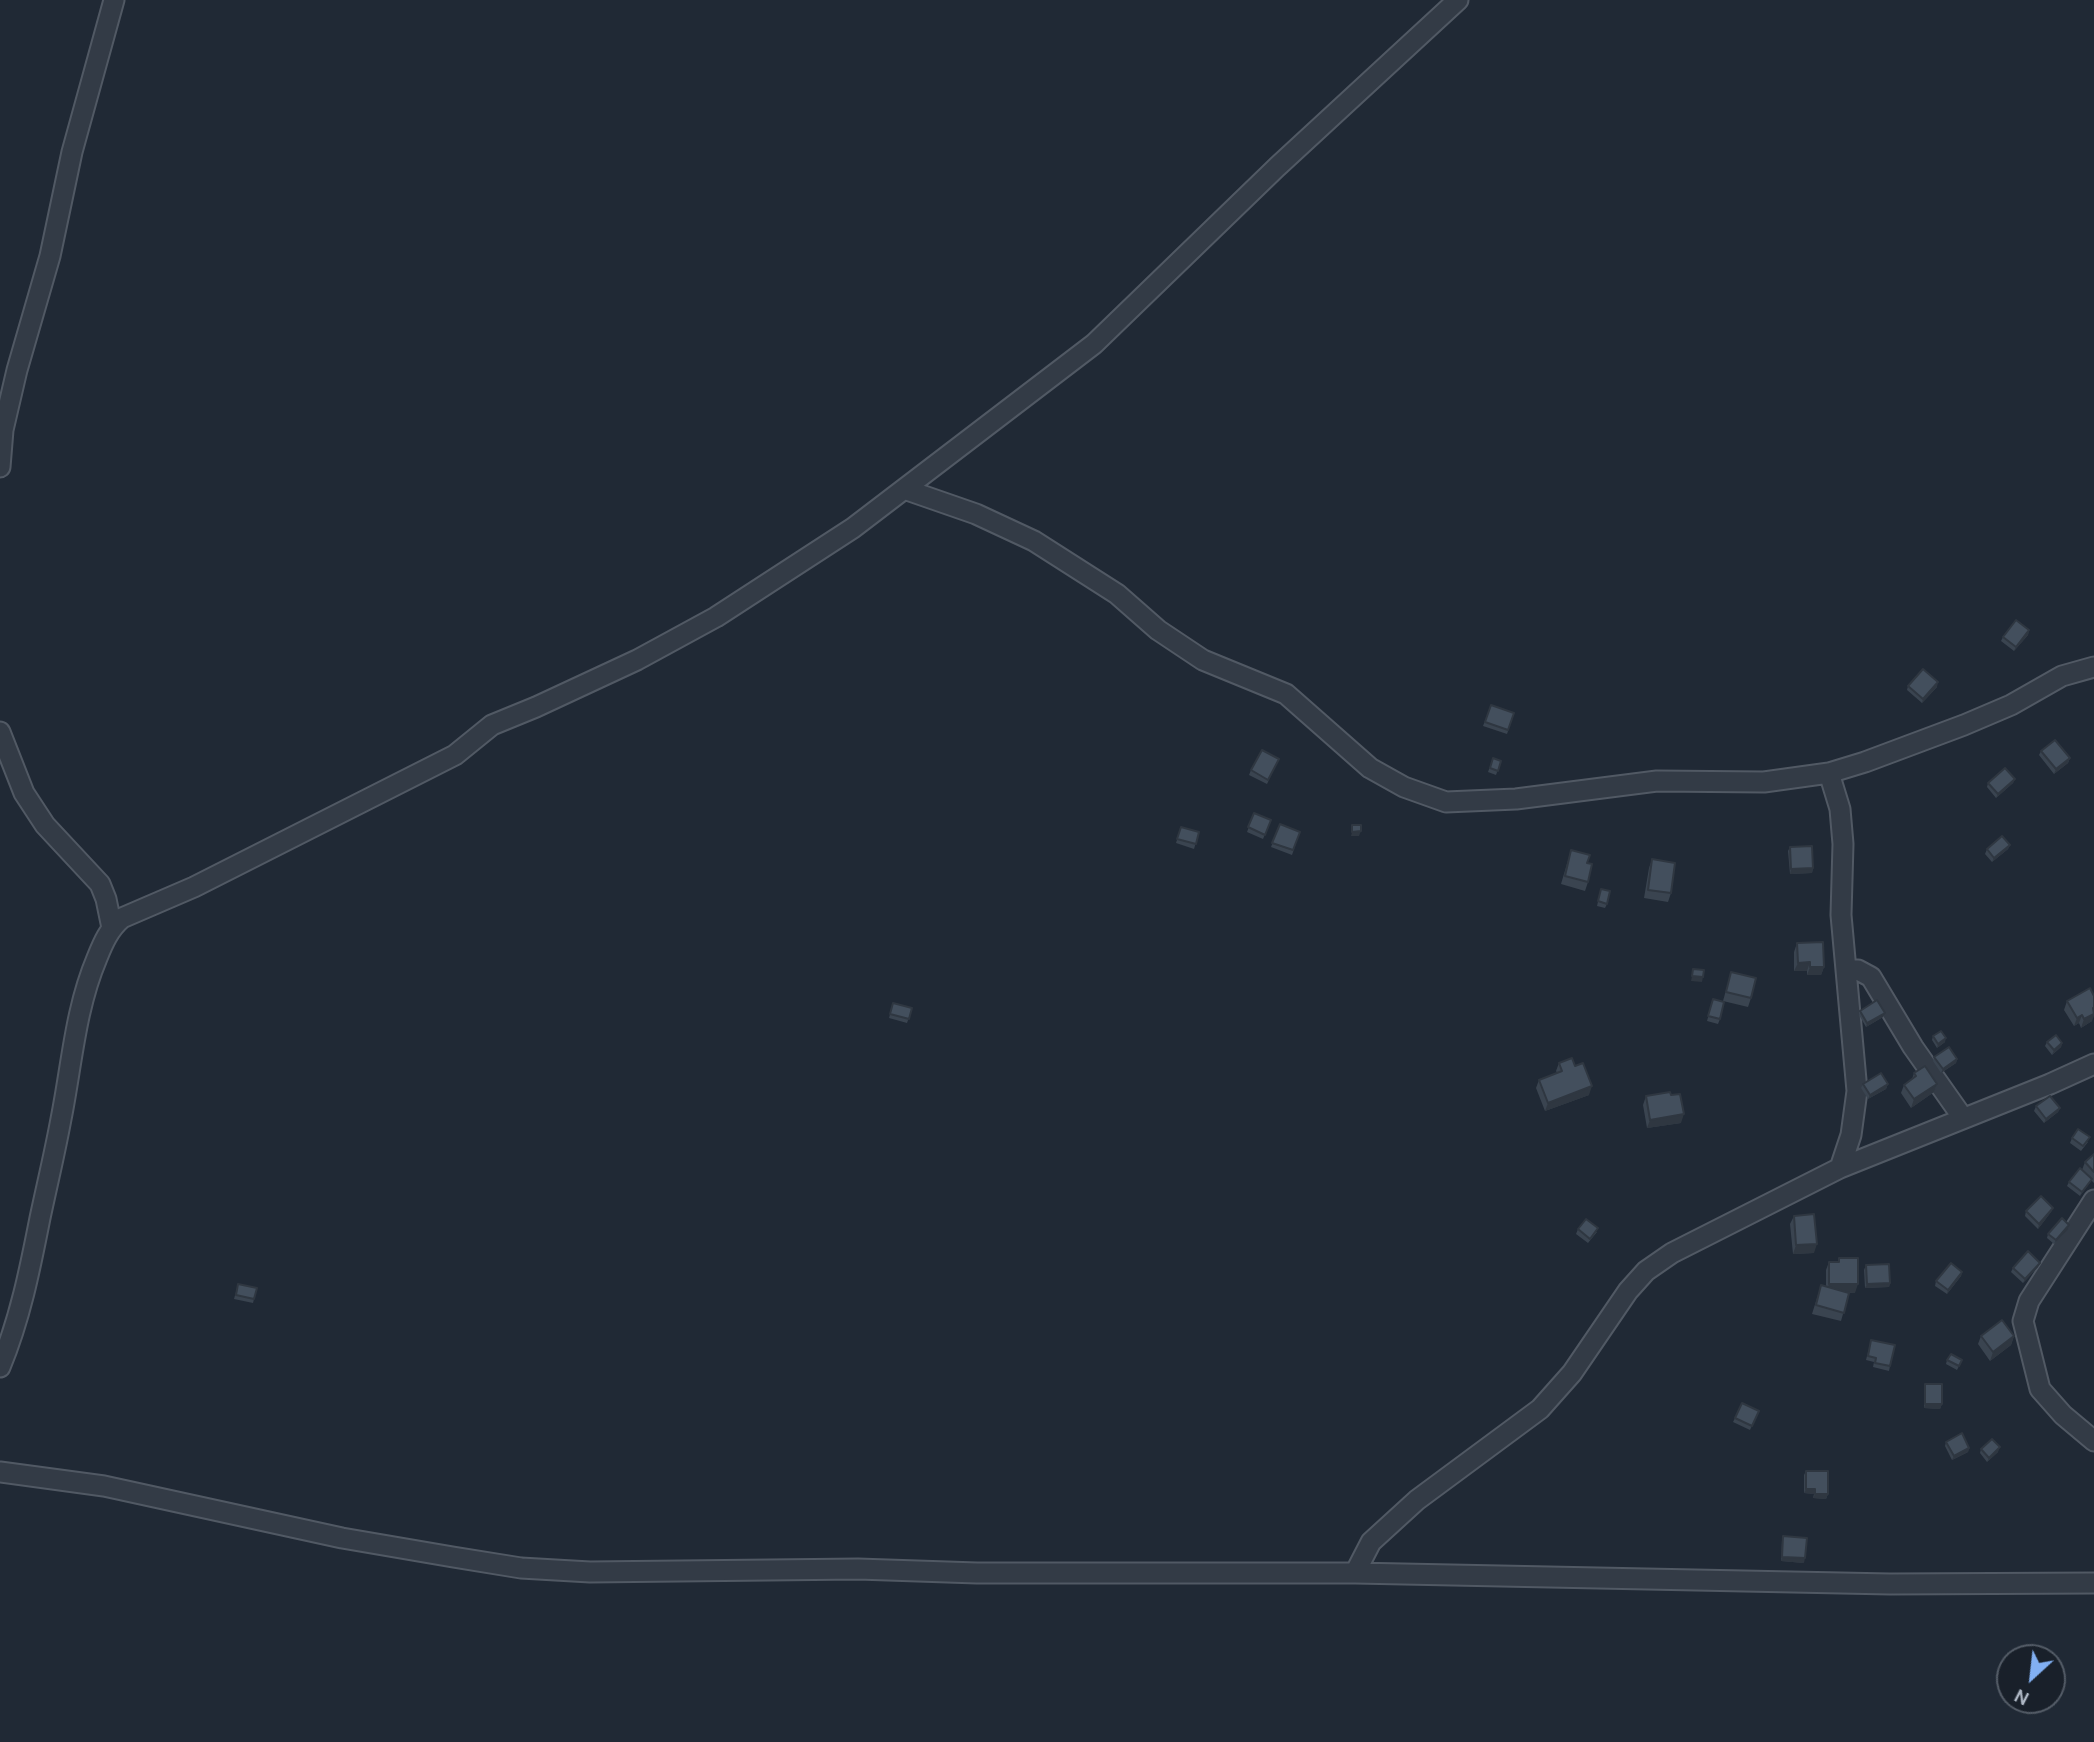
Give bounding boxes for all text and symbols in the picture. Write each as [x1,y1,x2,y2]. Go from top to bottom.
north arrow [1996,1644,2066,1714]
text: N [2011,1682,2034,1710]

